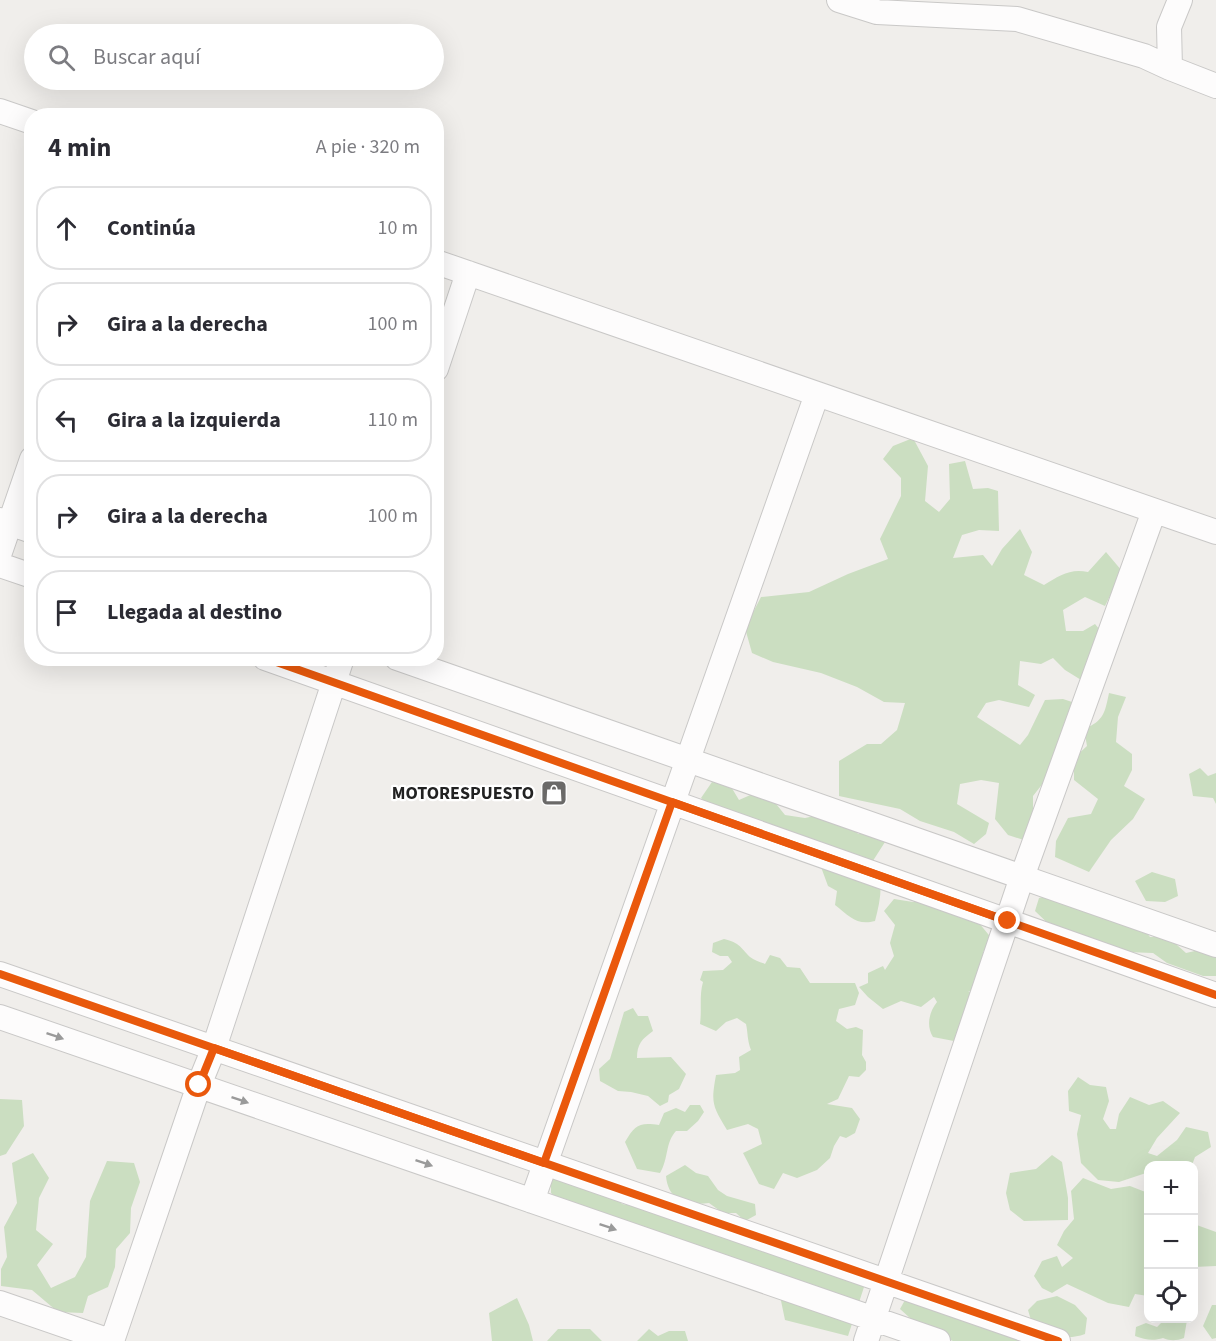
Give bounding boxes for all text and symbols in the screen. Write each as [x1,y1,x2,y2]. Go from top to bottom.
search box [24,24,444,90]
icon: search [45,41,78,74]
text: Buscar aquí [93,41,201,73]
text: 4 min [48,129,111,166]
text: A pie · 320 m [316,133,420,161]
icon: ahead [50,212,83,245]
text: Continúa [107,212,196,244]
text: 10 m [378,214,418,242]
icon: right [50,308,83,341]
text: Gira a la derecha [107,308,268,340]
text: 100 m [368,310,418,338]
icon: left [50,404,83,437]
text: Gira a la izquierda [107,404,281,436]
text: 110 m [368,406,418,434]
icon: right [50,500,83,533]
text: Gira a la derecha [107,500,268,532]
text: 100 m [368,502,418,530]
icon: arrive [50,596,83,629]
text: Llegada al destino [107,596,282,628]
shop icon: MOTORESPUESTO [539,778,569,808]
place label: MOTORESPUESTO [392,781,534,806]
route end [994,907,1020,933]
one-way arrow [46,1031,64,1041]
route start [185,1071,211,1097]
one-way arrow [231,1095,249,1105]
one-way arrow [415,1159,433,1169]
map controls [1144,1161,1198,1323]
button: + [1144,1161,1198,1215]
button: − [1144,1215,1198,1269]
one-way arrow [599,1223,617,1232]
button: locate [1144,1269,1198,1323]

